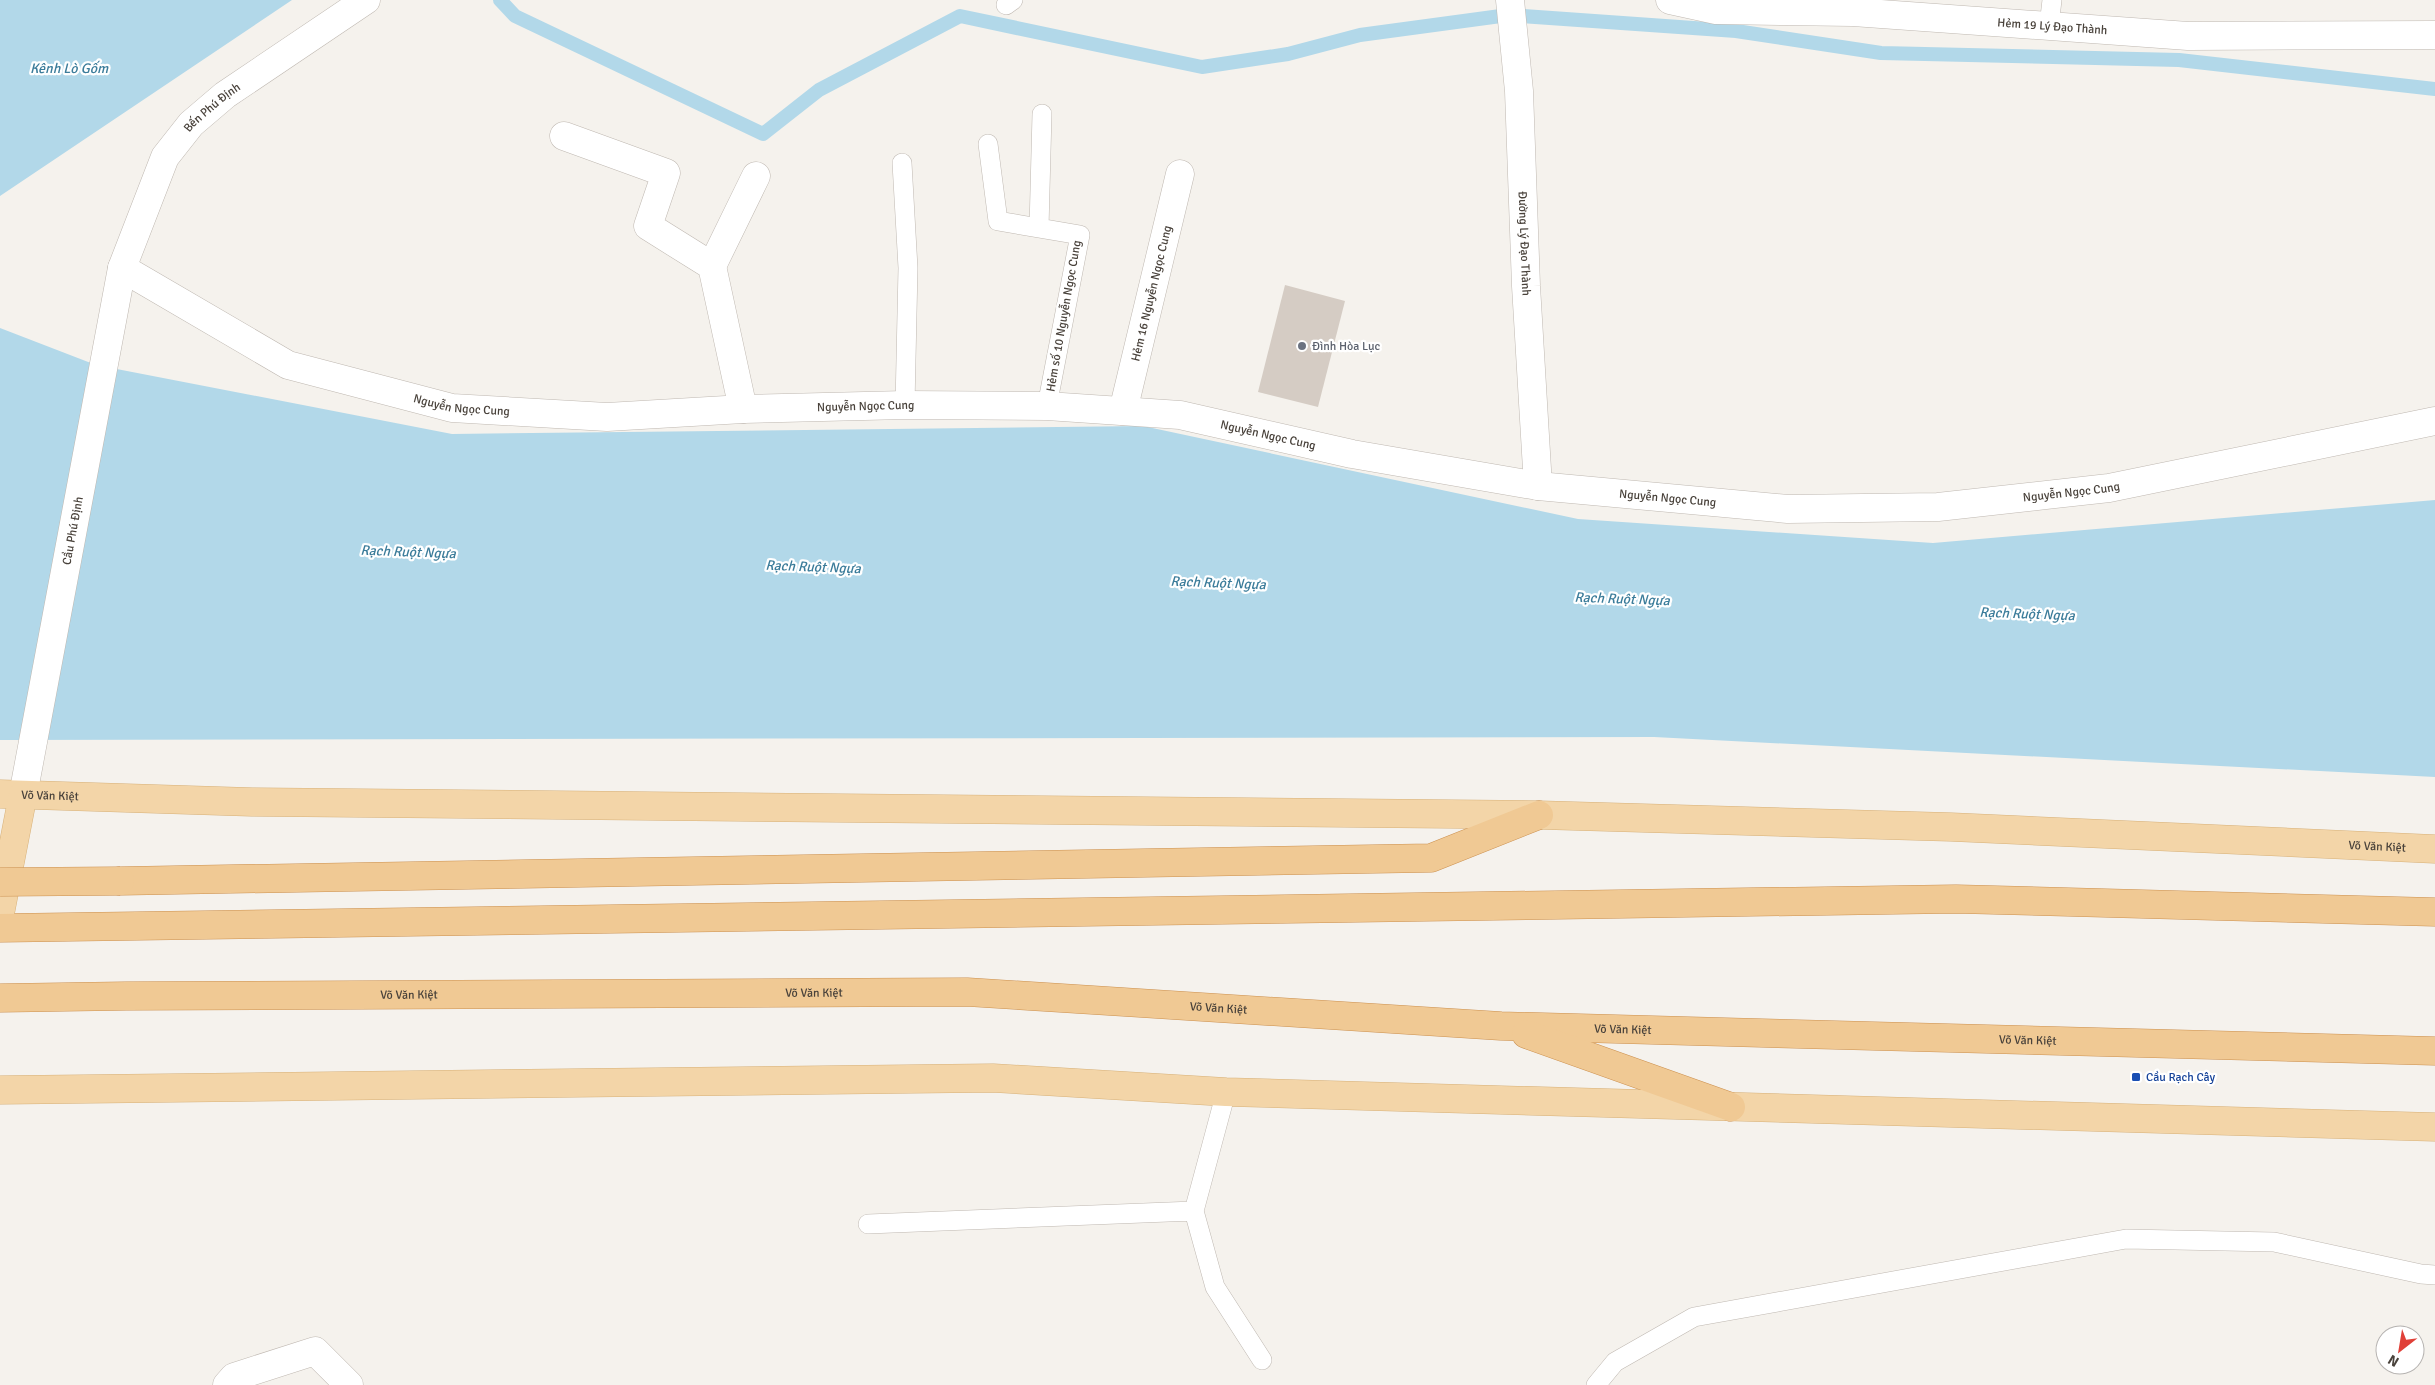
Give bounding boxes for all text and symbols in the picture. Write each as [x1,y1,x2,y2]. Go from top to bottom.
street label: Hẻm 19 Lý Đạo Thành [1997,15,2108,38]
water label: Kênh Lò Gốm [30,60,109,77]
street label: Bến Phú Định [180,79,243,135]
street label: Đường Lý Đạo Thành [1515,191,1534,296]
street label: Hẻm 16 Nguyễn Ngọc Cung [1128,224,1175,363]
street label: Hẻm số 10 Nguyễn Ngọc Cung [1043,239,1085,393]
place label: Đình Hòa Lục [1312,339,1380,354]
marker: Đình Hòa Lục [1296,340,1308,352]
street label: Nguyễn Ngọc Cung [412,391,510,419]
street label: Nguyễn Ngọc Cung [817,397,914,415]
street label: Nguyễn Ngọc Cung [1219,417,1317,453]
street label: Nguyễn Ngọc Cung [2022,478,2121,505]
street label: Nguyễn Ngọc Cung [1618,486,1717,510]
street label: Cầu Phú Định [59,495,86,566]
water label: Rạch Ruột Ngựa [360,542,457,562]
water label: Rạch Ruột Ngựa [765,557,862,577]
water label: Rạch Ruột Ngựa [1170,573,1267,593]
water label: Rạch Ruột Ngựa [1574,589,1671,609]
water label: Rạch Ruột Ngựa [1979,604,2076,624]
street label: Võ Văn Kiệt [21,787,79,804]
street label: Võ Văn Kiệt [2348,838,2406,855]
street label: Võ Văn Kiệt [785,985,843,1000]
street label: Võ Văn Kiệt [380,987,438,1002]
street label: Võ Văn Kiệt [1189,999,1248,1017]
street label: Võ Văn Kiệt [1594,1021,1652,1038]
street label: Võ Văn Kiệt [1999,1032,2057,1048]
place label: Cầu Rạch Cây [2146,1070,2216,1085]
marker: Cầu Rạch Cây [2130,1071,2142,1083]
north arrow [2375,1325,2425,1375]
text: N [2385,1351,2402,1371]

